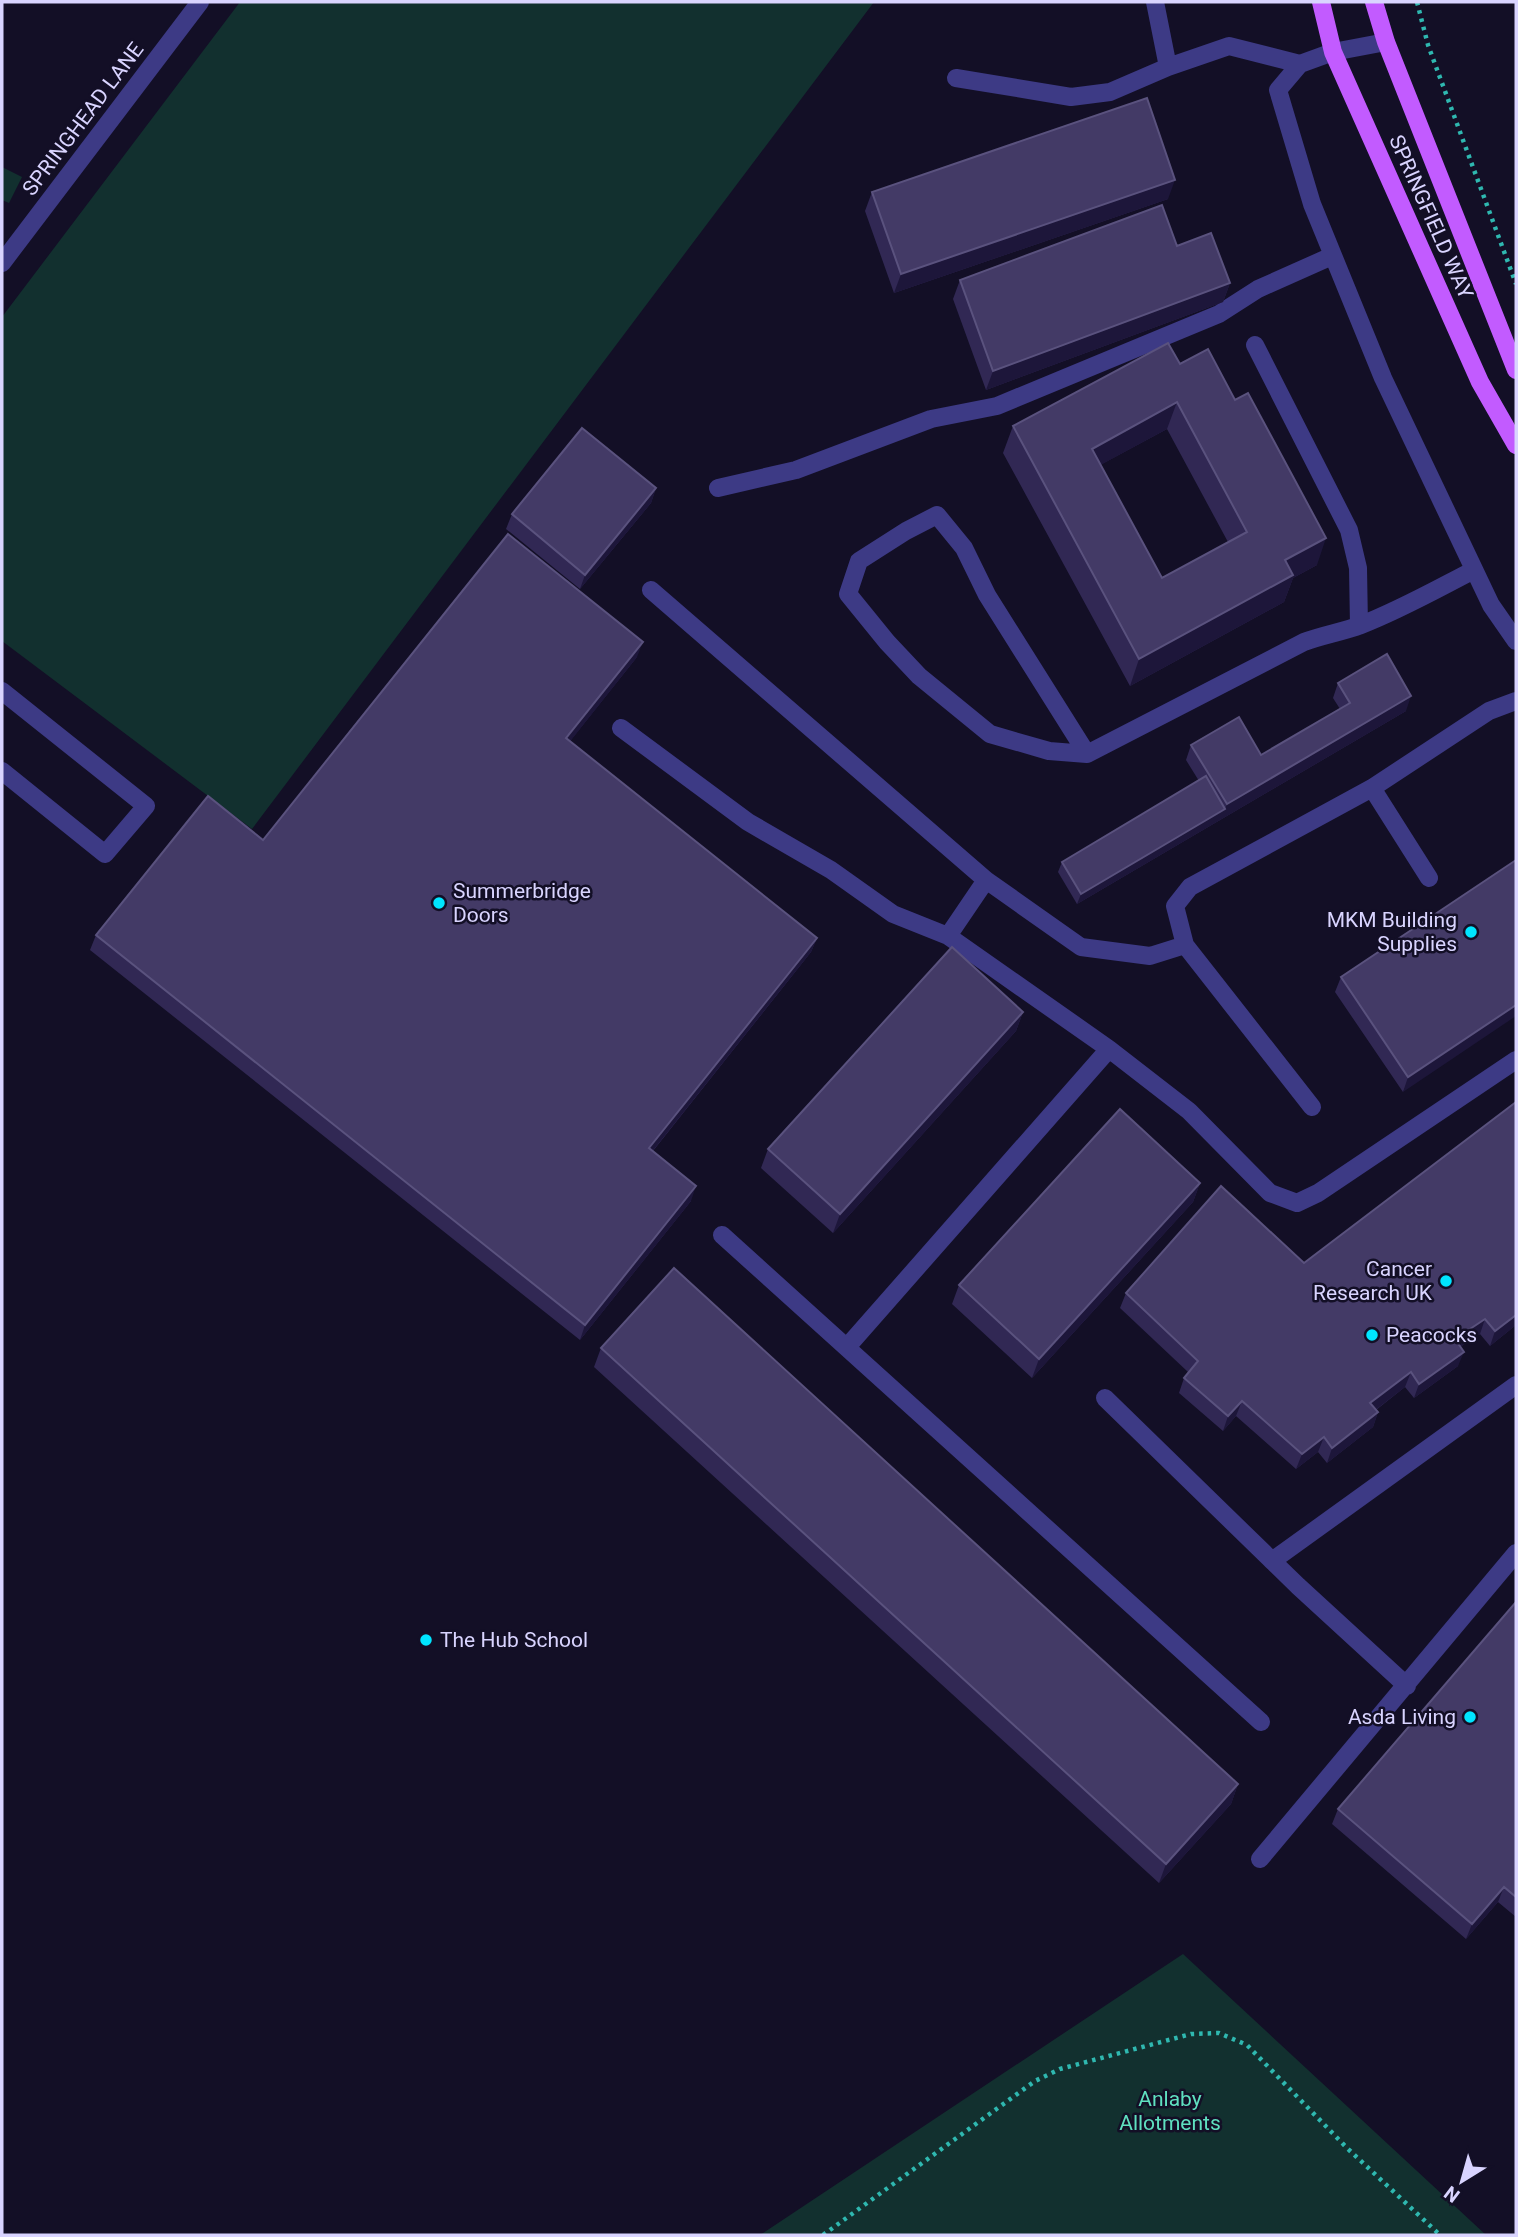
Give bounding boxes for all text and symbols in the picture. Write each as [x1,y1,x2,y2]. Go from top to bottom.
street label: SPRINGHEAD LANE [18,38,148,200]
street label: SPRINGFIELD WAY [1384,131,1478,303]
place label: Summerbridge Doors [453,879,591,927]
marker: Summerbridge Doors [431,895,447,911]
place label: MKM Building Supplies [1327,908,1457,956]
marker: MKM Building Supplies [1463,924,1479,940]
place label: Cancer Research UK [1313,1257,1433,1305]
marker: Cancer Research UK [1438,1273,1454,1289]
place label: Peacocks [1386,1323,1477,1347]
marker: Peacocks [1364,1327,1380,1343]
place label: The Hub School [440,1628,588,1652]
marker: The Hub School [418,1632,434,1648]
place label: Asda Living [1348,1705,1456,1729]
marker: Asda Living [1462,1709,1478,1725]
park label: Anlaby Allotments [1119,2087,1221,2135]
north arrow [1427,2146,1497,2216]
text: N [1440,2181,1464,2207]

